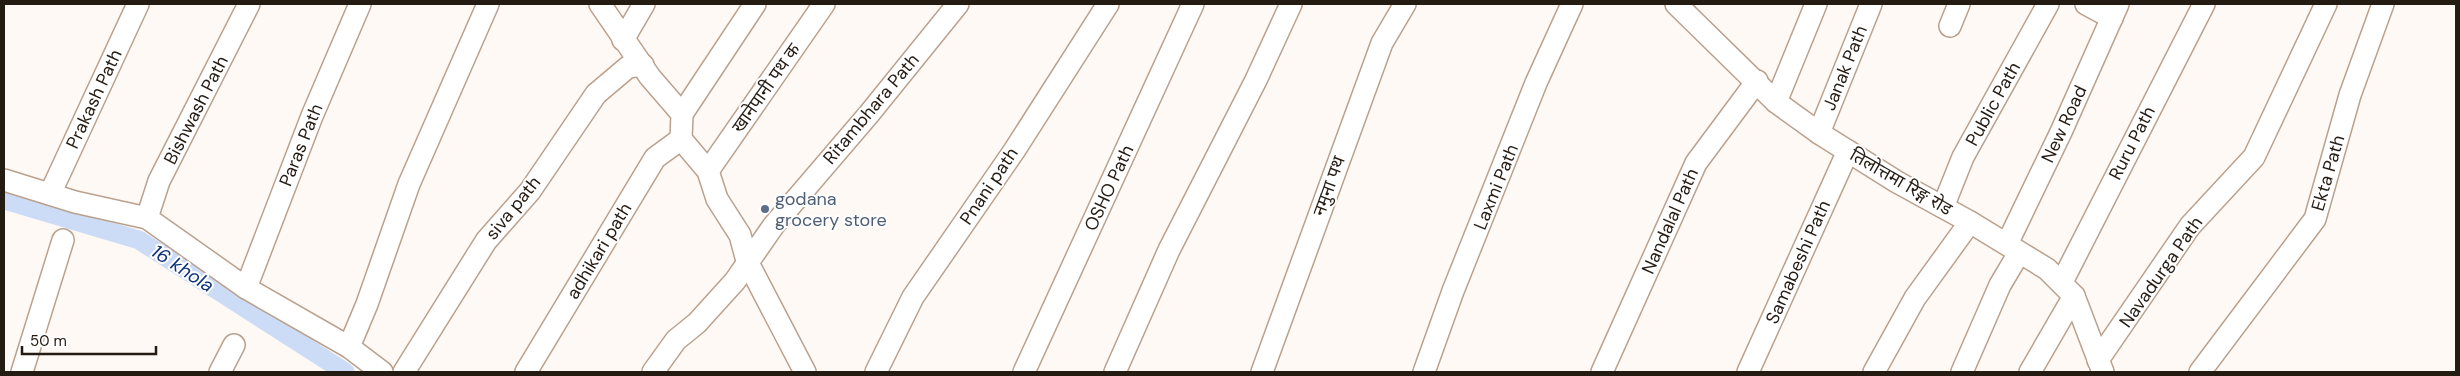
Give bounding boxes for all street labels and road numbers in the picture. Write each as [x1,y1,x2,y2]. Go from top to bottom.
street label: Janak Path [1817,22,1873,114]
street label: खानेपानी पथ क [726,38,806,137]
street label: Prakash Path [61,46,127,152]
street label: Ritambhara Path [818,49,924,169]
street label: Bishwash Path [158,52,234,168]
street label: Public Path [1960,58,2026,150]
street label: New Road [2036,81,2092,167]
street label: Paras Path [274,100,328,190]
street label: Ruru Path [2103,102,2161,184]
street label: Ekta Path [2306,132,2350,214]
street label: OSHO Path [1079,141,1139,235]
street label: Laxmi Path [1468,141,1524,233]
street label: Pnani path [954,143,1024,229]
street label: तिलोत्तमा रिङ्ग रोड [1846,143,1957,221]
street label: नमुना पथ [1307,152,1351,219]
street label: Nandalal Path [1636,164,1704,278]
street label: siva path [480,171,546,245]
street label: Samabeshi Path [1760,196,1836,328]
street label: adhikari path [561,198,637,304]
street label: Navadurga Path [2114,212,2208,332]

